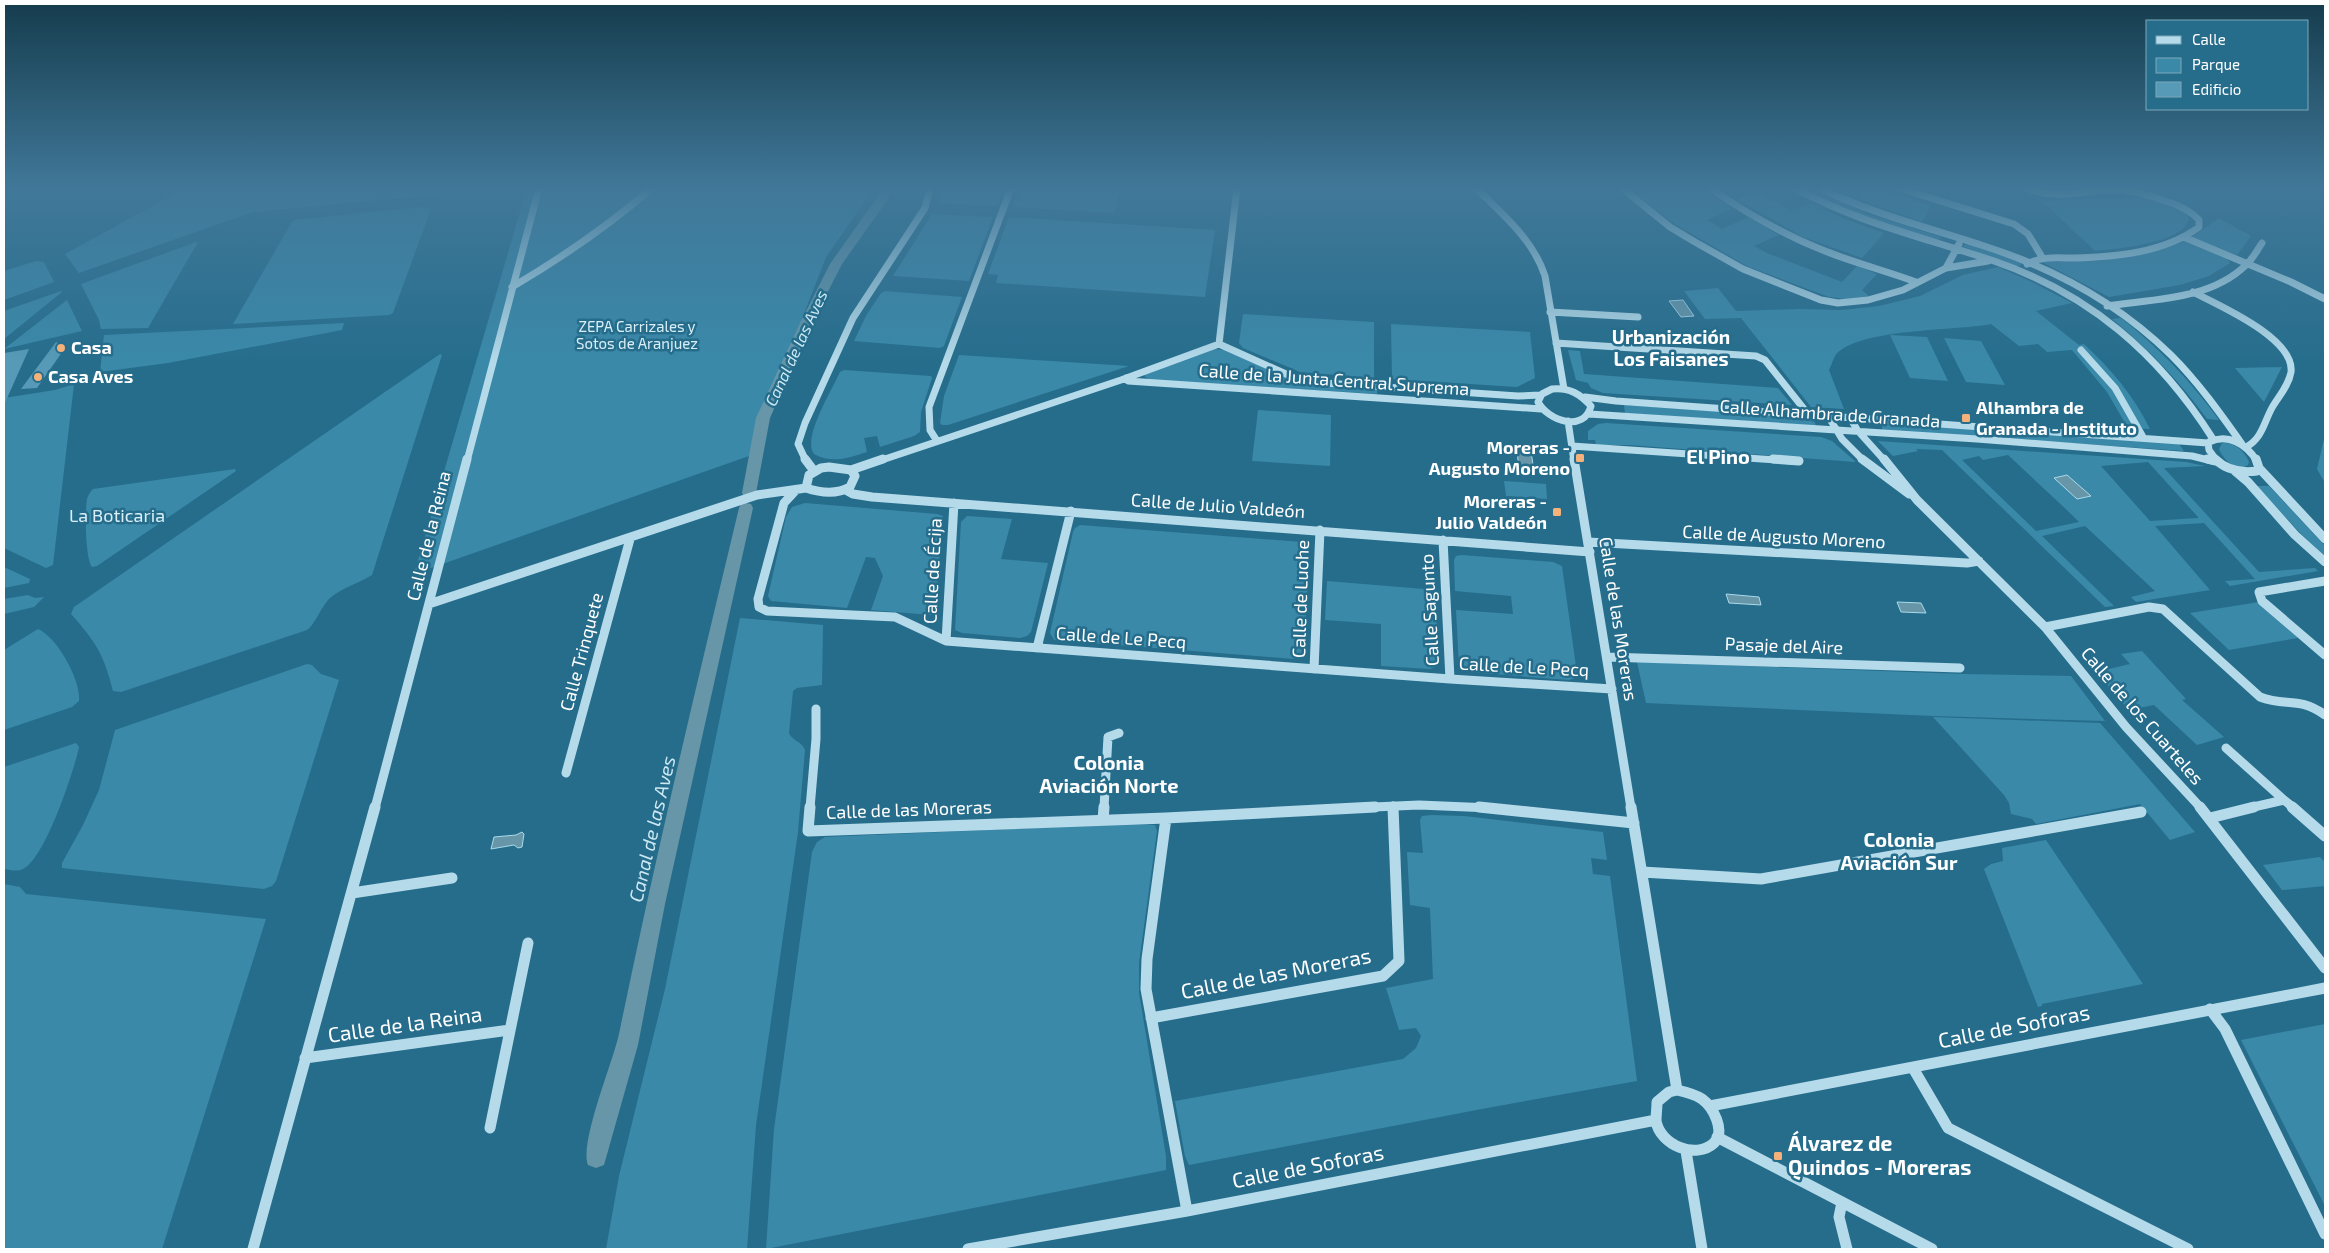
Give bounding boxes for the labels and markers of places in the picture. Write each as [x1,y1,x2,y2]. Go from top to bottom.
place label: Casa [71,336,112,358]
marker: Casa [55,342,67,354]
place label: Casa Aves [48,365,133,387]
marker: Casa Aves [32,371,44,383]
place label: Alhambra de Granada - Instituto [1976,396,2137,439]
marker: Alhambra de Granada - Instituto [1960,412,1972,424]
place label: Moreras - Augusto Moreno [1429,436,1570,479]
marker: Moreras - Augusto Moreno [1574,452,1586,464]
place label: Moreras - Julio Valdeón [1435,490,1547,533]
marker: Moreras - Julio Valdeón [1551,506,1563,518]
place label: Álvarez de Quindos - Moreras [1788,1130,1971,1180]
marker: Álvarez de Quindos - Moreras [1772,1150,1784,1162]

